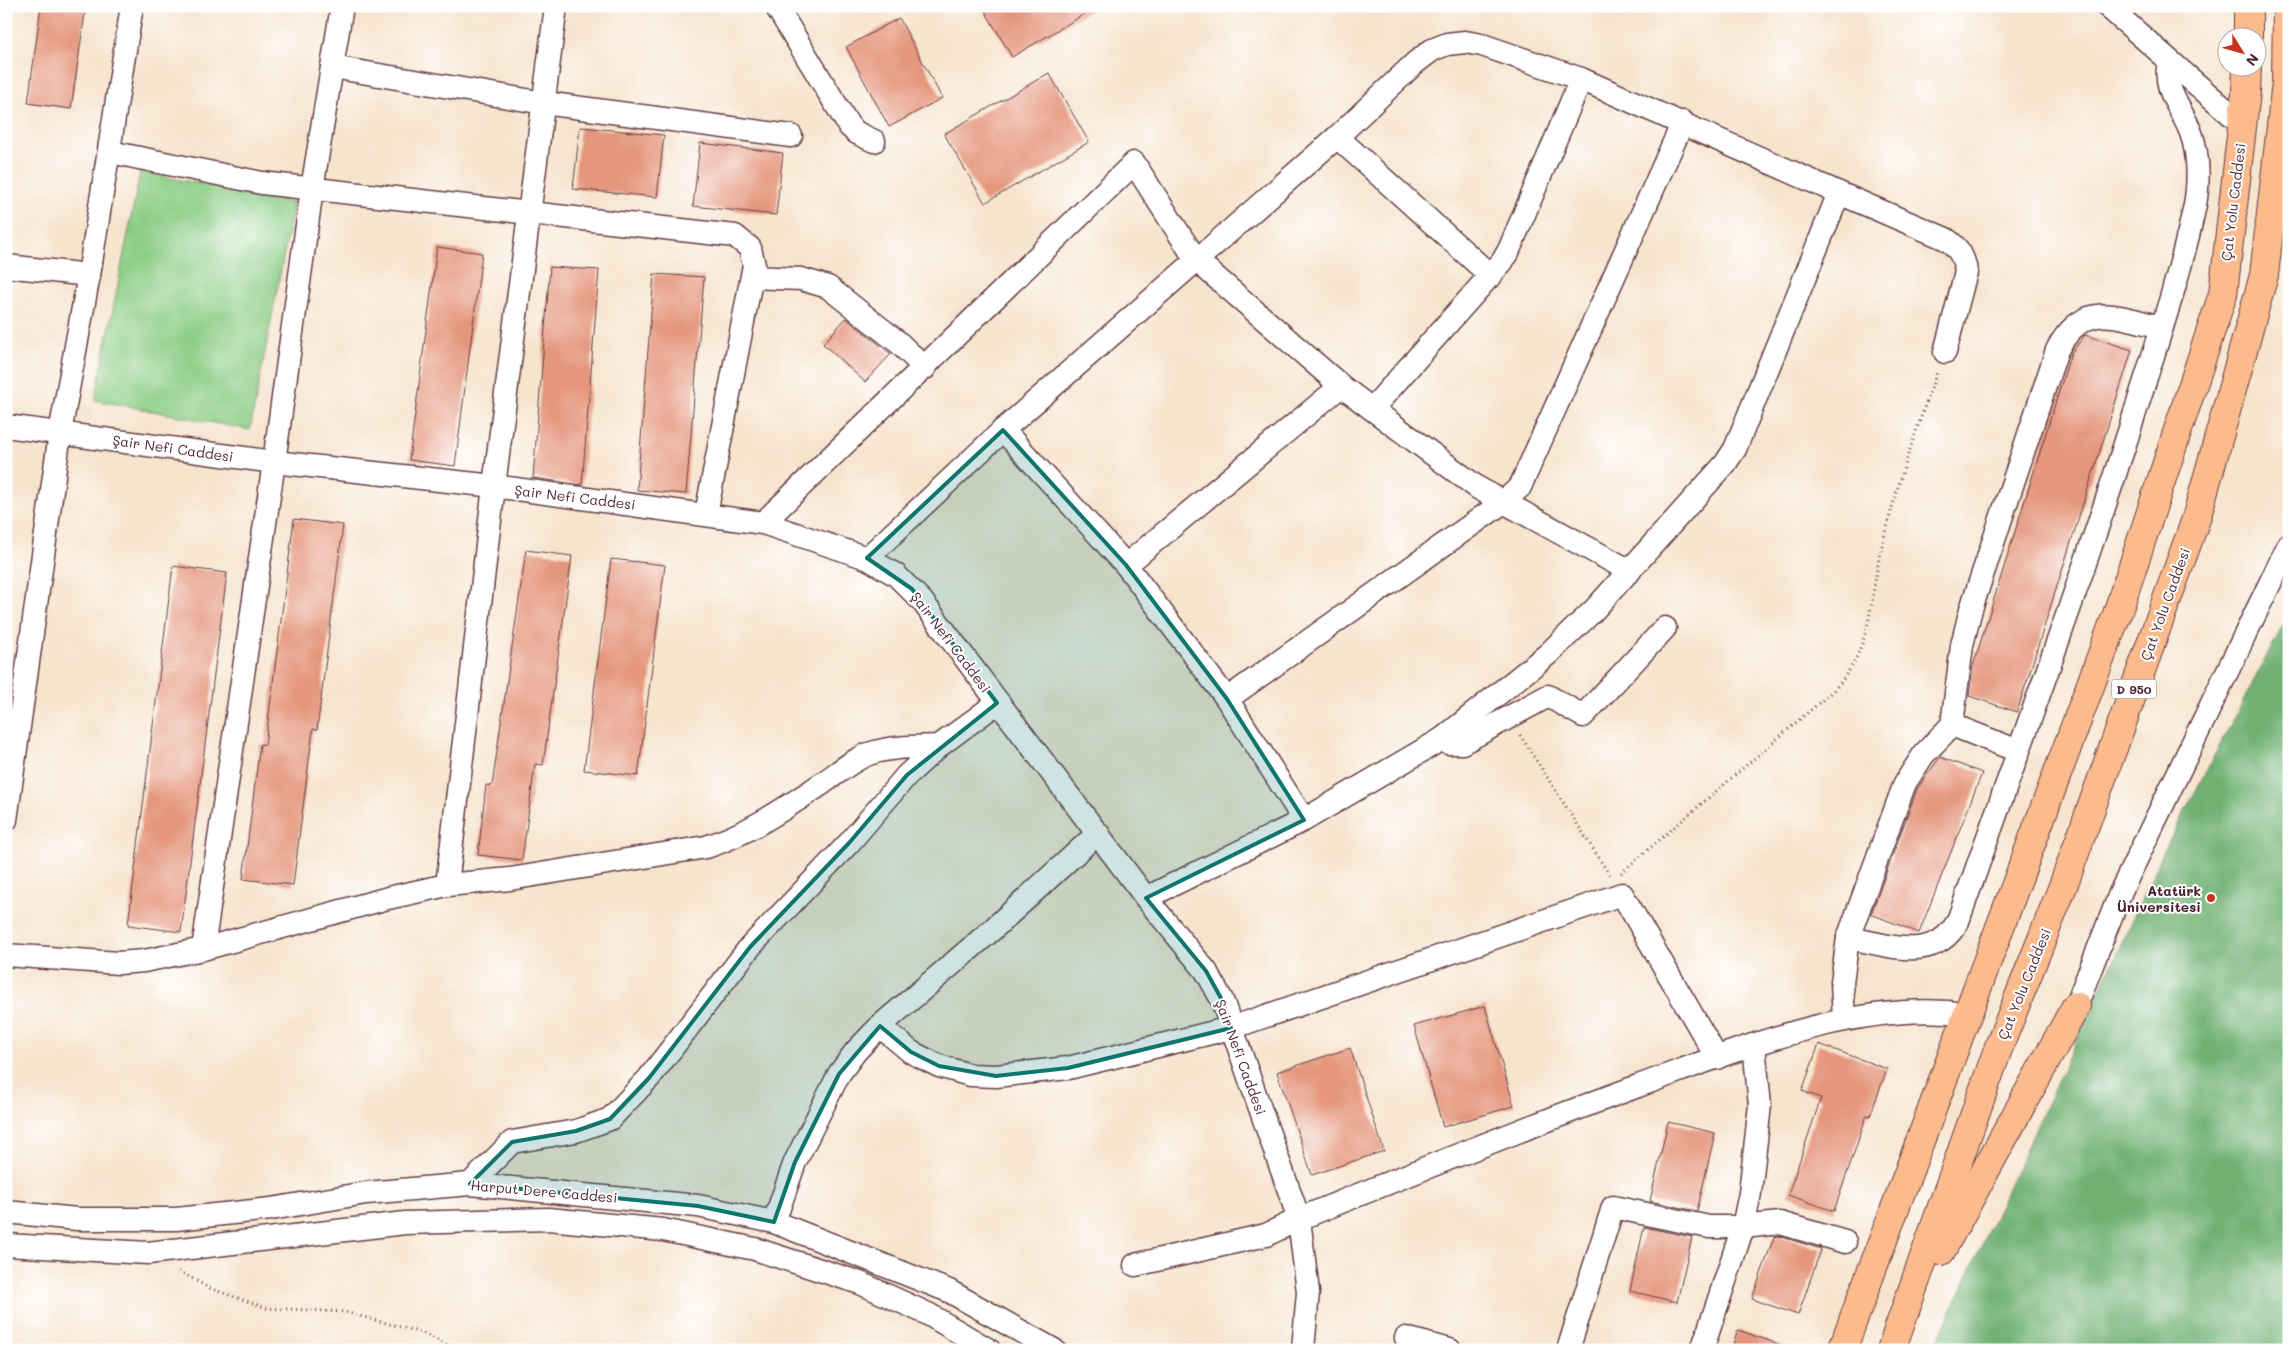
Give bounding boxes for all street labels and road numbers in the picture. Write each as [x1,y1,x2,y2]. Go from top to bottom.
street label: Çat Yolu Caddesi [2216,142,2250,262]
street label: Şair Nefi Caddesi [111,430,235,466]
street label: Şair Nefi Caddesi [513,480,637,514]
street label: Çat Yolu Caddesi [2136,545,2194,663]
street label: Şair Nefi Caddesi [907,588,995,696]
road number: D 950 [2112,680,2156,699]
street label: Çat Yolu Caddesi [1993,925,2055,1043]
street label: Şair Nefi Caddesi [1211,997,1271,1117]
street label: Harput Dere Caddesi [470,1175,618,1207]

